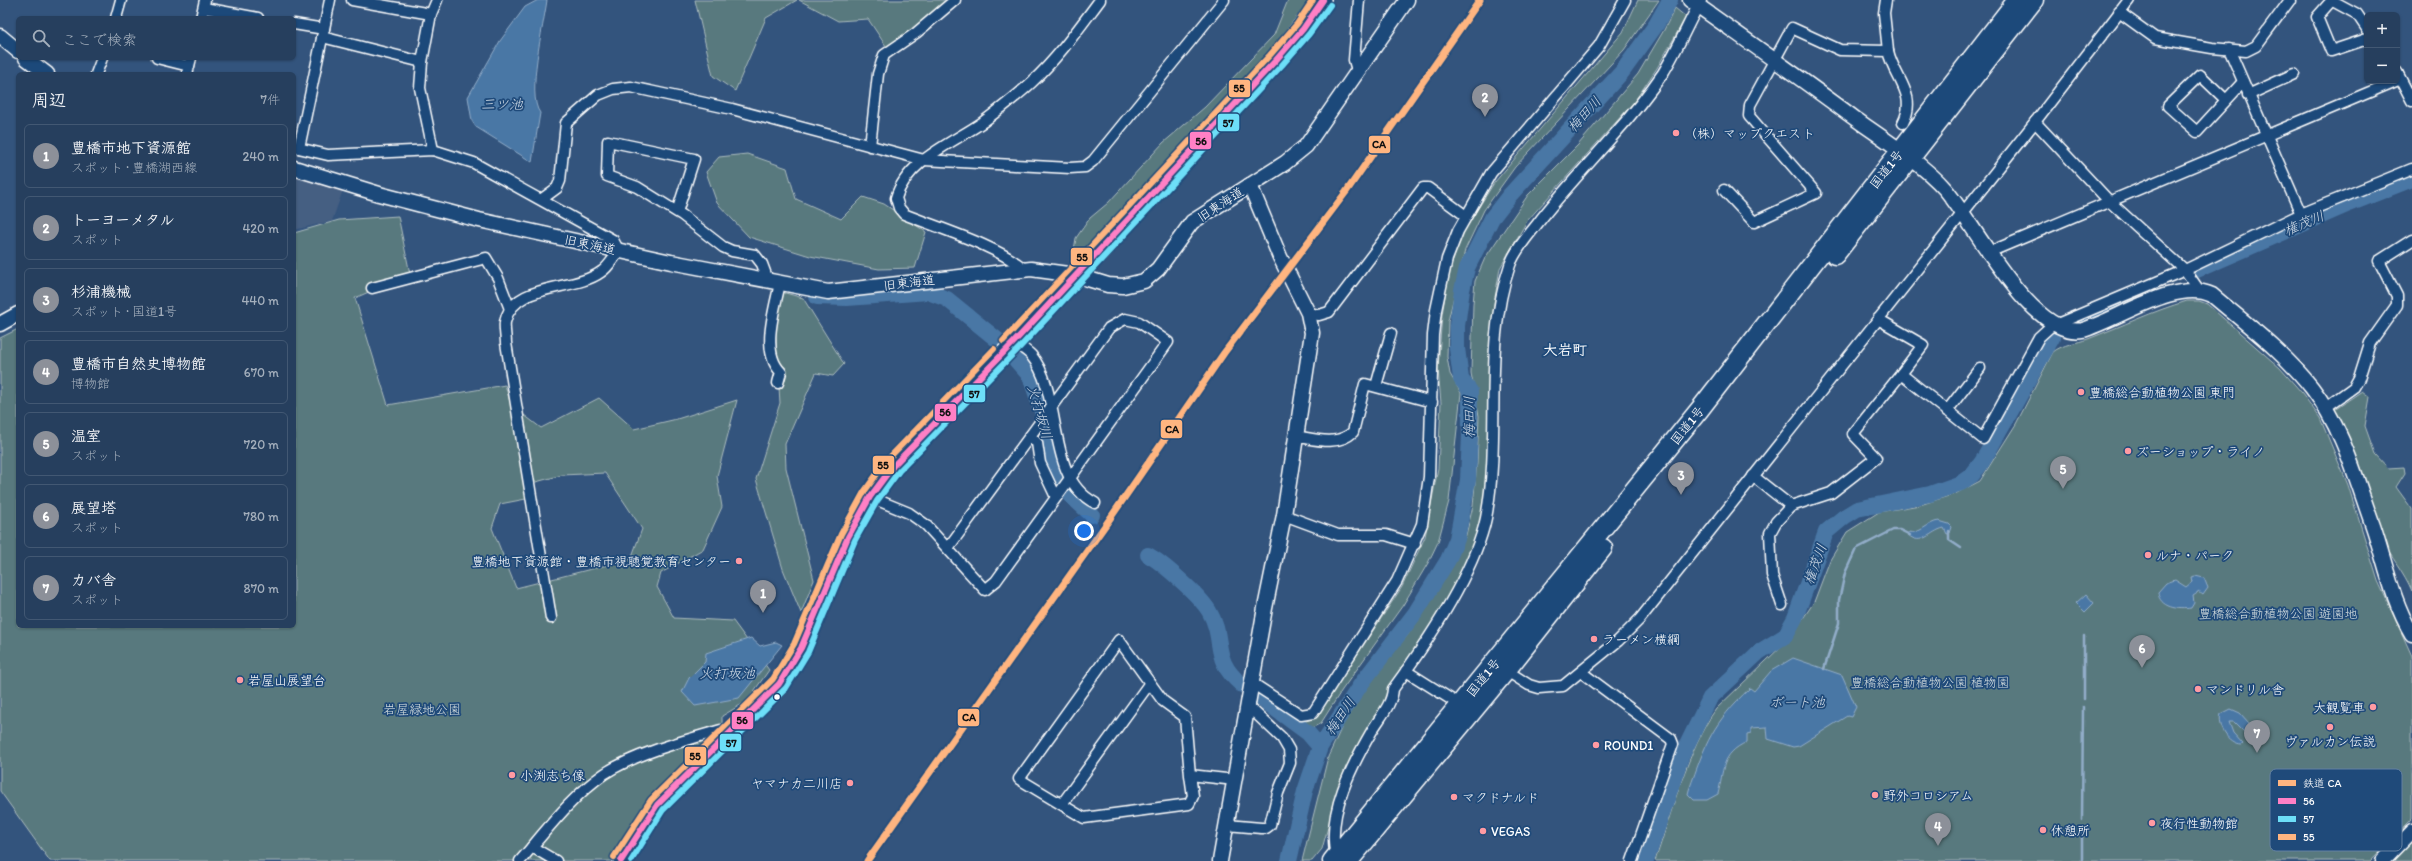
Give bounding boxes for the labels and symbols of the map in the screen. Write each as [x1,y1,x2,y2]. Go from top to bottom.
line badge: 55 [1228,79,1251,98]
text: 55 [1233,82,1245,95]
pin: 2 [1472,84,1498,117]
water label: 梅田川 [1564,93,1605,136]
water label: 三ツ池 [481,96,524,113]
line badge: 57 [1217,113,1240,132]
text: 57 [1222,117,1234,130]
place label: （株）マップクエスト [1684,126,1815,141]
marker: （株）マップクエスト [1671,128,1681,138]
line badge: 56 [1189,131,1212,150]
text: 56 [1195,135,1207,148]
line badge: CA [1368,135,1391,154]
text: CA [1372,138,1387,151]
street label: 国道1号 [1867,147,1906,192]
street label: 旧東海道 [1194,184,1246,225]
water label: 権茂川 [2282,207,2327,239]
street label: 旧東海道 [563,232,617,257]
line badge: 55 [1070,247,1093,266]
text: 55 [1076,251,1088,264]
street label: 旧東海道 [882,272,936,293]
district label: 大岩町 [1542,341,1588,359]
water label: 火打坂川 [1024,383,1055,441]
line badge: 57 [963,384,986,403]
place label: 豊橋総合動植物公園 東門 [2089,385,2235,400]
marker: 豊橋総合動植物公園 東門 [2076,387,2086,397]
text: 57 [968,388,980,401]
water label: 梅田川 [1461,396,1478,438]
line badge: 56 [934,403,957,422]
street label: 国道1号 [1667,403,1707,448]
text: 56 [939,406,951,419]
line badge: CA [1160,419,1183,439]
text: CA [1165,423,1180,436]
place label: ズーショップ・ライノ [2136,444,2265,459]
marker: ズーショップ・ライノ [2123,446,2133,456]
line badge: 55 [872,455,895,475]
pin: 5 [2050,456,2076,489]
text: 55 [877,459,889,472]
pin: 3 [1668,462,1694,495]
your location [1074,521,1094,541]
water label: 権茂川 [1800,542,1831,587]
place label: ルナ・パーク [2156,548,2234,563]
marker: ルナ・パーク [2143,550,2153,560]
place label: 豊橋地下資源館・豊橋市視聴覚教育センター [472,554,731,569]
marker: 豊橋地下資源館・豊橋市視聴覚教育センター [734,556,744,566]
pin: 1 [750,580,776,613]
park label: 豊橋総合動植物公園 遊園地 [2199,606,2357,621]
place label: ラーメン横綱 [1602,632,1680,647]
marker: ラーメン横綱 [1589,634,1599,644]
pin: 6 [2129,635,2155,668]
street label: 国道1号 [1463,655,1503,700]
water label: 火打坂池 [699,665,756,682]
place label: 岩屋山展望台 [248,673,326,688]
marker: 岩屋山展望台 [235,675,245,685]
park label: 豊橋総合動植物公園 植物園 [1851,675,2009,690]
place label: マンドリル舎 [2206,682,2284,697]
marker: マンドリル舎 [2193,684,2203,694]
unlabelled marker [772,692,782,702]
water label: 梅田川 [1322,694,1359,738]
water label: ボート池 [1769,694,1826,711]
place label: 大観覧車 [2313,700,2365,715]
park label: 岩屋緑地公園 [383,702,461,717]
marker: 大観覧車 [2368,702,2378,712]
line badge: CA [957,708,980,727]
line badge: 56 [731,711,754,730]
text: CA [962,711,977,724]
text: 56 [736,714,748,727]
pin: 7 [2244,720,2270,753]
marker: ヴァルカン伝説 [2325,722,2335,732]
line badge: 57 [719,733,742,752]
place label: ヴァルカン伝説 [2284,734,2376,749]
text: 57 [725,737,737,750]
place label: ROUND1 [1604,738,1653,753]
marker: ROUND1 [1591,740,1601,750]
line badge: 55 [684,746,707,766]
text: 55 [689,750,701,763]
place label: 小渕志ち像 [520,768,585,783]
legend [2270,769,2402,851]
marker: 小渕志ち像 [507,770,517,780]
place label: ヤマナカ二川店 [751,776,842,791]
text: 鉄道 CA [2303,777,2342,790]
marker: ヤマナカ二川店 [845,778,855,788]
place label: 野外コロシアム [1883,788,1973,803]
place label: マクドナルド [1462,790,1539,805]
marker: 野外コロシアム [1870,790,1880,800]
marker: マクドナルド [1449,792,1459,802]
text: 56 [2303,795,2315,808]
pin: 4 [1925,813,1951,846]
text: 57 [2303,813,2315,826]
place label: 夜行性動物館 [2160,816,2238,831]
marker: 夜行性動物館 [2147,818,2157,828]
place label: 休憩所 [2051,823,2090,838]
place label: VEGAS [1491,824,1530,839]
marker: 休憩所 [2038,825,2048,835]
marker: VEGAS [1478,826,1488,836]
text: 55 [2303,831,2315,844]

